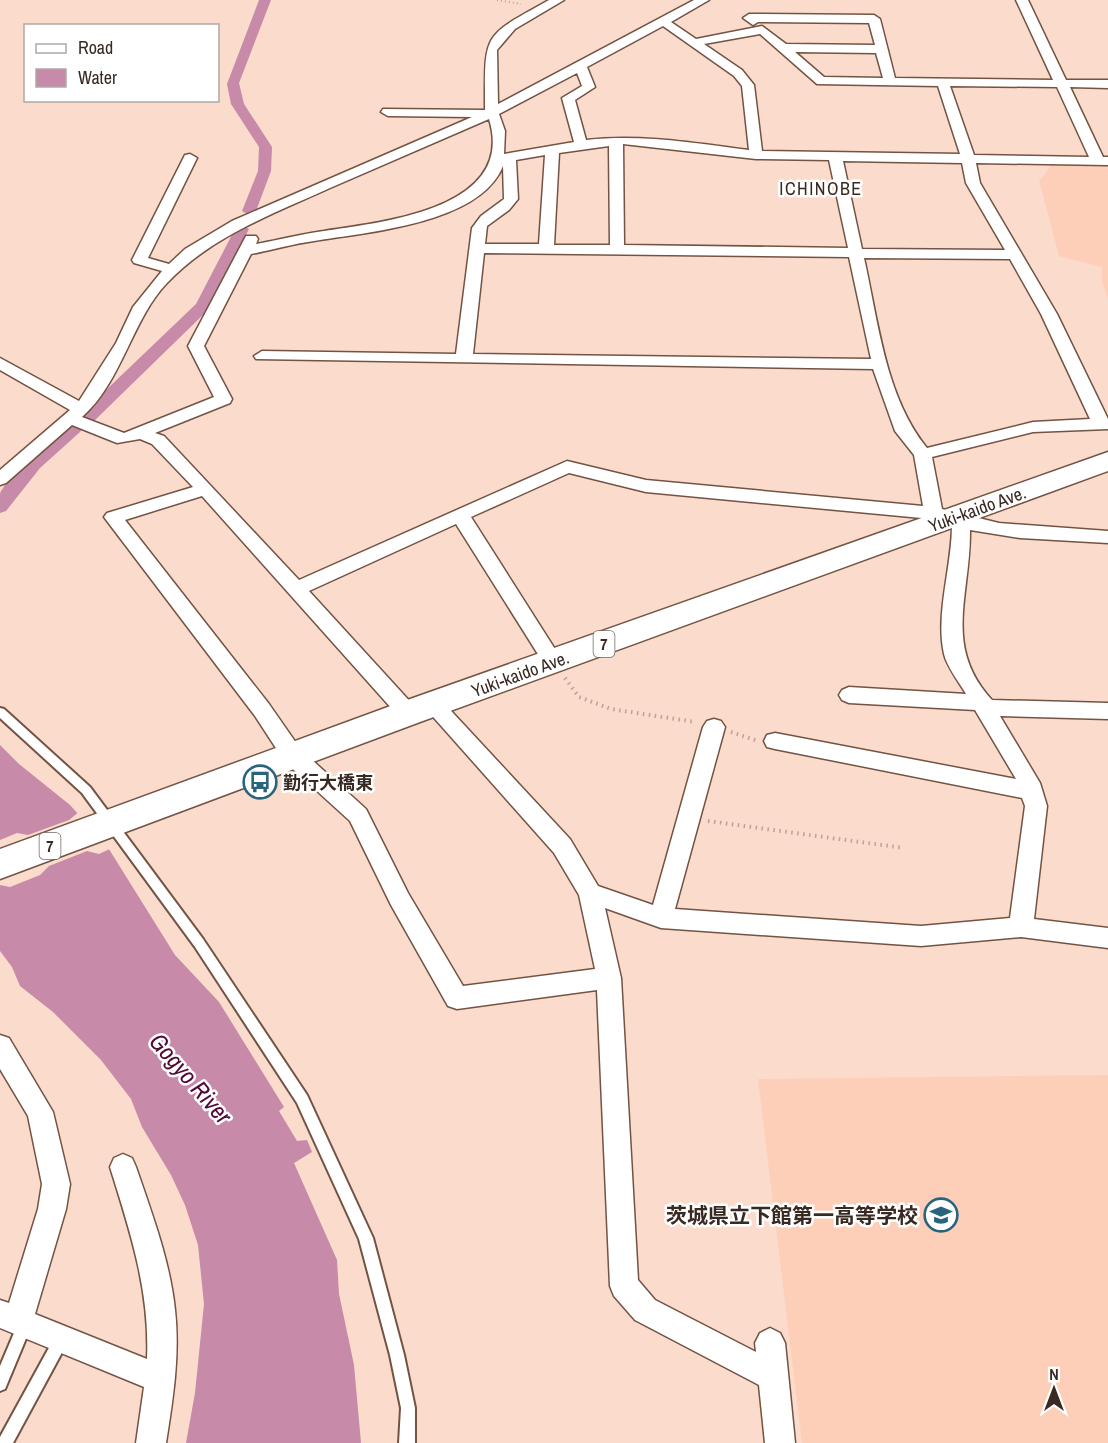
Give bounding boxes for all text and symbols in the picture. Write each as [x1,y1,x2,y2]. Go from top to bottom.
legend [24,24,219,102]
text: Road [78,35,113,60]
text: Water [78,65,117,90]
district label: ICHINOBE [779,176,863,201]
street label: Yuki-kaido Ave. [925,480,1029,538]
road number: 7 [594,631,614,657]
street label: Yuki-kaido Ave. [468,645,572,703]
bus stop icon: 勤行大橋東 [242,764,278,800]
place label: 勤行大橋東 [283,770,373,795]
road number: 7 [40,833,60,859]
water label: Gogyo River [143,1026,240,1131]
school or university icon: 茨城県立下館第一高等学校 [923,1197,959,1233]
place label: 茨城県立下館第一高等学校 [666,1201,918,1230]
north arrow [1024,1359,1084,1419]
text: N [1049,1363,1059,1385]

